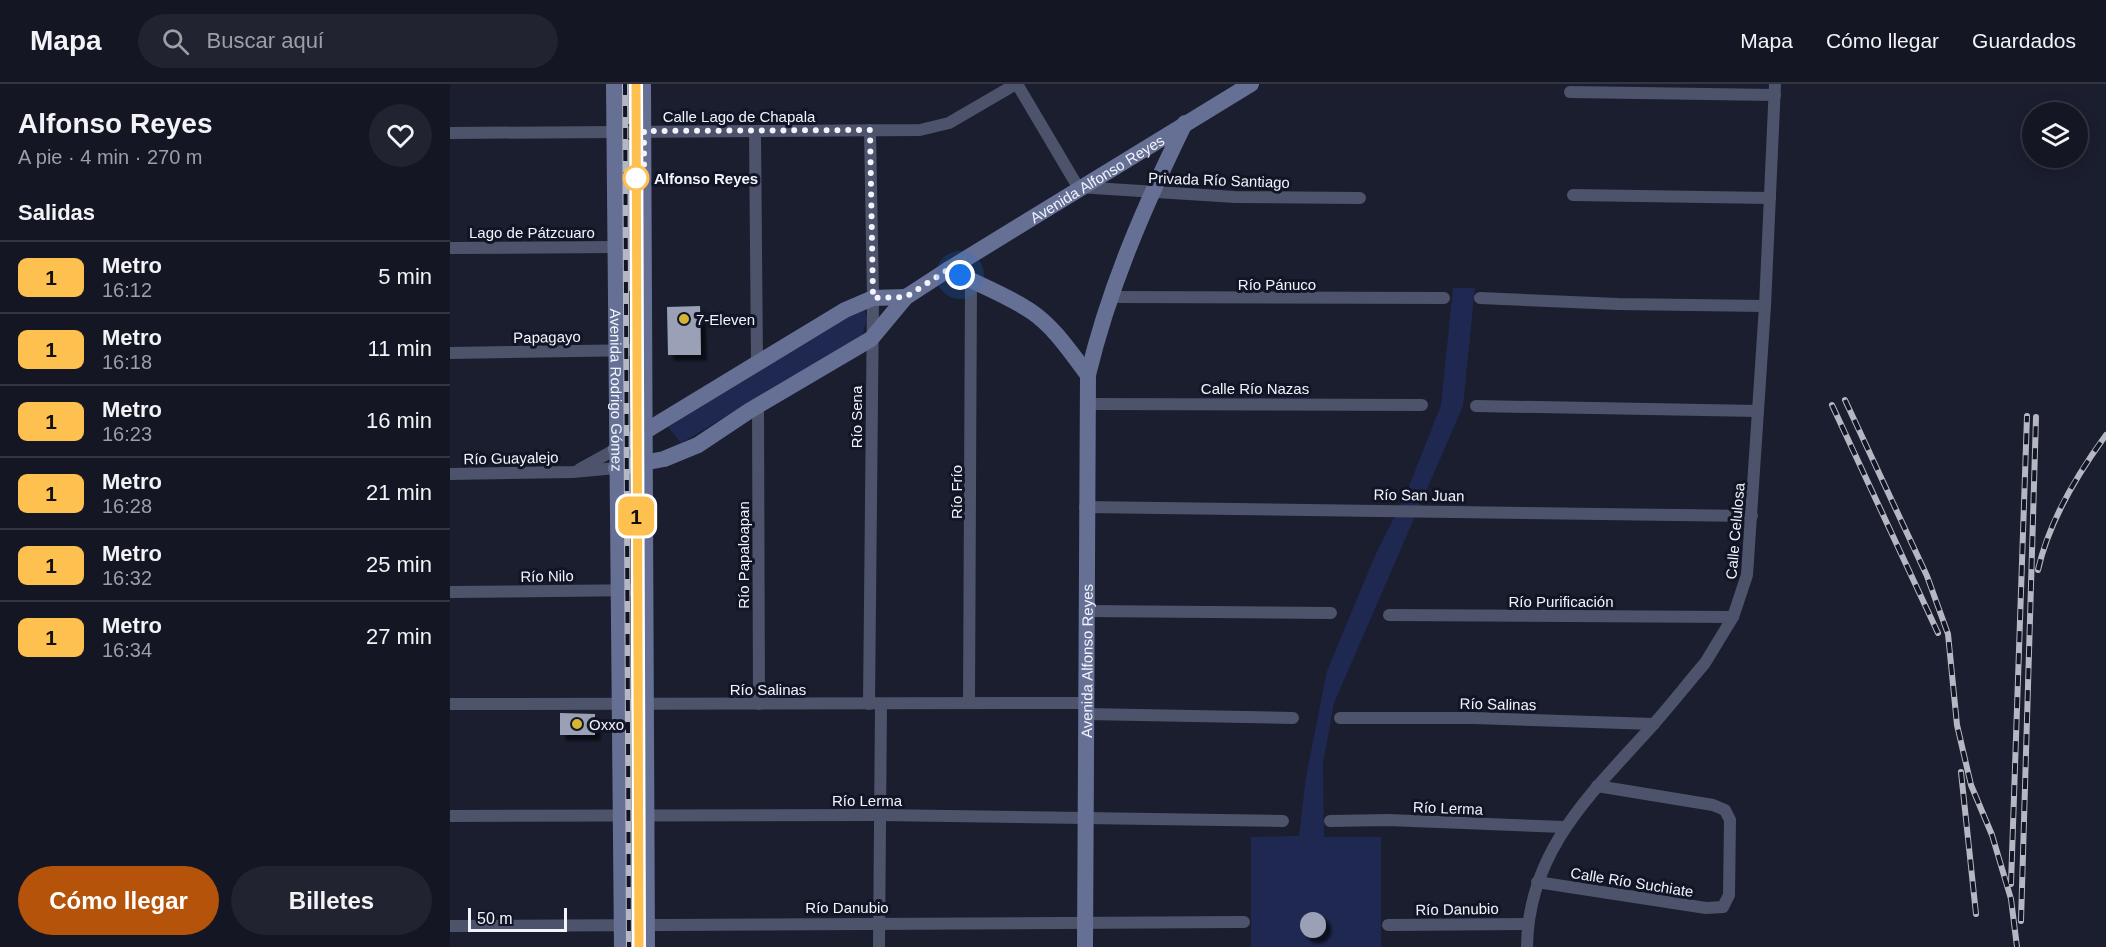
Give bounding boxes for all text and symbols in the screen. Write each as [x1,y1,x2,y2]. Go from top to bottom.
search box [138,14,558,68]
text: Mapa [30,25,102,56]
icon: search [159,25,192,58]
text: Buscar aquí [207,28,324,53]
text: Mapa [1740,29,1793,52]
text: Cómo llegar [1826,29,1939,52]
text: Guardados [1972,29,2076,52]
map controls [2022,102,2088,168]
button: layers [2022,102,2088,168]
button: heart [369,104,432,167]
text: Alfonso Reyes [18,108,213,139]
street label: Calle Lago de Chapala [663,108,816,125]
street label: Avenida Alfonso Reyes [1027,131,1167,226]
text: A pie · 4 min · 270 m [18,146,203,168]
marker: Alfonso Reyes [623,165,649,191]
street label: Privada Río Santiago [1148,169,1290,191]
place label: Alfonso Reyes [654,170,758,187]
text: Salidas [18,200,95,225]
street label: Lago de Pátzcuaro [469,224,595,241]
text: Metro [102,253,162,278]
your location [945,260,975,290]
text: 5 min [378,264,432,289]
text: 1 [45,266,57,289]
street label: Río Pánuco [1238,276,1316,293]
text: 16:12 [102,279,152,301]
street label: Avenida Rodrigo Gómez [608,308,626,472]
place label: 7-Eleven [696,311,755,328]
marker: 7-Eleven [677,312,691,326]
text: Metro [102,325,162,350]
street label: Papagayo [513,328,581,346]
text: 11 min [368,336,432,361]
text: 1 [45,338,57,361]
text: 16:18 [102,351,152,373]
street label: Calle Río Nazas [1201,380,1309,397]
street label: Río Sena [848,385,865,448]
text: Metro [102,397,162,422]
text: 16 min [366,408,432,433]
text: 1 [45,410,57,433]
text: 16:23 [102,423,152,445]
street label: Río Guayalejo [463,449,559,467]
street label: Río Frío [948,465,965,519]
text: Metro [102,469,162,494]
text: 21 min [366,480,432,505]
street label: Calle Celulosa [1722,481,1748,580]
text: 1 [45,482,57,505]
street label: Río San Juan [1373,486,1465,504]
text: 16:28 [102,495,152,517]
line badge: 1 [616,496,656,536]
street label: Río Papaloapan [735,501,752,609]
text: 1 [630,505,642,528]
text: Metro [102,541,162,566]
text: 25 min [366,552,432,577]
text: 1 [45,554,57,577]
text: 16:32 [102,567,152,589]
street label: Río Nilo [520,567,574,585]
street label: Avenida Alfonso Reyes [1078,584,1095,738]
street label: Río Purificación [1508,593,1614,610]
text: Metro [102,613,162,638]
text: 27 min [366,624,432,649]
text: 1 [45,626,57,649]
text: 16:34 [102,639,152,661]
street label: Río Salinas [730,681,806,698]
street label: Río Salinas [1459,695,1537,713]
place label: Oxxo [589,716,624,733]
marker: Oxxo [570,717,584,731]
street label: Río Lerma [832,792,903,809]
street label: Río Lerma [1413,798,1484,818]
street label: Calle Río Suchiate [1569,864,1695,900]
button: Cómo llegar [18,866,219,935]
button: Billetes [231,866,432,935]
street label: Río Danubio [805,899,889,916]
street label: Río Danubio [1415,900,1499,918]
scale bar [468,905,567,932]
text: 50 m [477,910,513,927]

